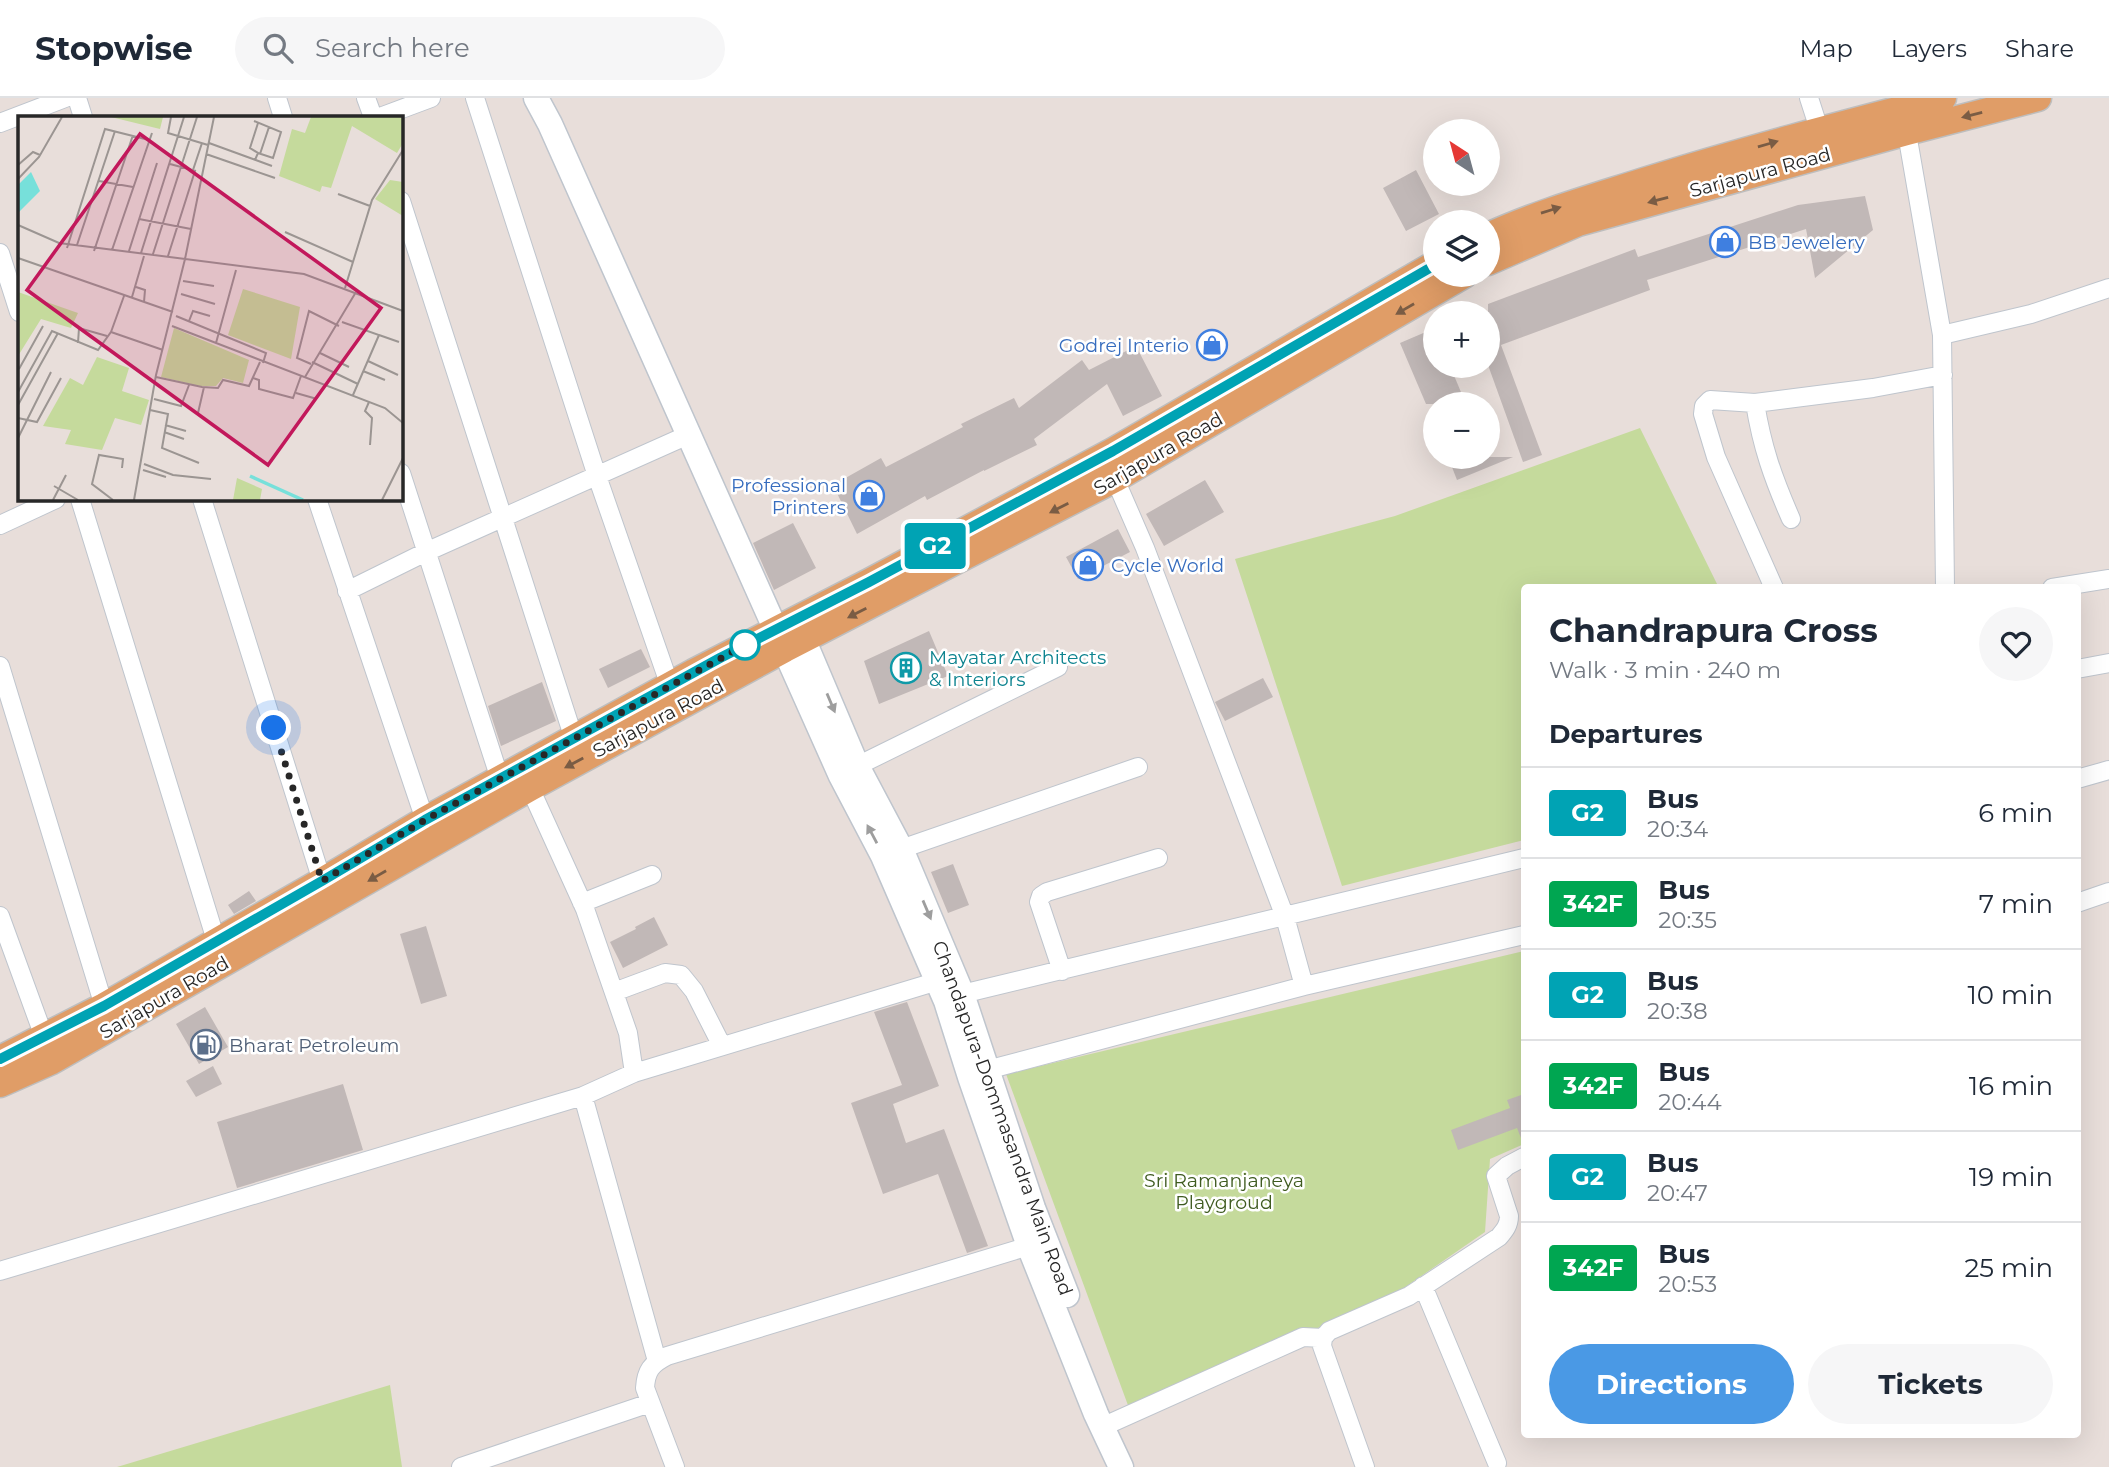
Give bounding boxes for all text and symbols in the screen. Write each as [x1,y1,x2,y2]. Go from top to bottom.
search box [235,17,725,80]
text: Stopwise [35,28,193,68]
icon: search [259,29,297,67]
text: Search here [315,32,470,64]
text: Map [1799,34,1853,63]
text: Layers [1891,34,1967,63]
text: Share [2005,34,2074,63]
one-way arrow [1961,110,1983,121]
inset map [18,116,402,500]
north arrow [1423,119,1500,196]
map controls [1423,119,1500,469]
one-way arrow [1758,139,1779,149]
street label: Sarjapura Road [1687,143,1833,202]
one-way arrow [1647,196,1668,206]
one-way arrow [1540,205,1561,215]
button: layers [1423,210,1500,287]
shop icon: BB Jewelery [1708,225,1742,259]
place label: BB Jewelery [1748,231,1865,254]
button: + [1423,301,1500,378]
one-way arrow [1396,303,1415,315]
shop icon: Godrej Interio [1195,328,1229,362]
place label: Godrej Interio [1059,334,1189,357]
button: − [1423,392,1500,469]
street label: Sarjapura Road [1090,407,1227,500]
place label: Professional Printers [731,474,846,519]
shop icon: Professional Printers [852,479,886,513]
one-way arrow [1049,502,1069,514]
line badge: G2 [904,523,967,569]
text: G2 [919,531,951,560]
shop icon: Cycle World [1071,548,1105,582]
place label: Cycle World [1111,554,1224,577]
one-way arrow [847,607,867,618]
button: heart [1979,607,2053,681]
text: Chandrapura Cross [1549,610,1878,650]
unlabelled marker [730,630,760,660]
place label: Mayatar Architects & Interiors [929,646,1106,691]
building icon: Mayatar Architects & Interiors [889,651,923,685]
text: Walk · 3 min · 240 m [1549,656,1781,684]
street label: Sarjapura Road [589,674,728,763]
one-way arrow [826,693,837,714]
your location [256,710,291,745]
text: Departures [1549,718,1703,750]
one-way arrow [564,757,584,769]
text: Bus [1647,783,1699,815]
text: 6 min [1978,797,2053,829]
text: G2 [1571,798,1604,827]
text: 20:34 [1647,815,1708,843]
one-way arrow [866,824,878,844]
one-way arrow [367,870,386,882]
text: Bus [1658,874,1710,906]
text: 7 min [1979,888,2053,920]
text: 342F [1563,889,1623,918]
one-way arrow [921,899,932,920]
text: 20:35 [1658,906,1717,934]
street label: Chandapura-Dommasandra Main Road [927,938,1078,1299]
street label: Sarjapura Road [96,951,233,1044]
text: Bus [1647,965,1699,997]
text: 10 min [1967,979,2053,1011]
text: G2 [1571,980,1604,1009]
text: 20:38 [1647,997,1708,1025]
fuel station icon: Bharat Petroleum [189,1028,223,1062]
place label: Bharat Petroleum [229,1034,400,1057]
text: Bus [1658,1056,1710,1088]
text: 16 min [1969,1070,2053,1102]
text: 342F [1563,1071,1623,1100]
text: 20:44 [1658,1088,1722,1116]
text: Bus [1647,1147,1699,1179]
text: 19 min [1969,1161,2053,1193]
text: G2 [1571,1162,1604,1191]
park label: Sri Ramanjaneya Playgroud [1144,1169,1304,1214]
text: 20:47 [1647,1179,1708,1207]
text: Bus [1658,1238,1710,1270]
text: 25 min [1965,1252,2053,1284]
text: 342F [1563,1253,1623,1282]
text: 20:53 [1658,1270,1717,1298]
button: Directions [1549,1344,1794,1424]
button: Tickets [1808,1344,2053,1424]

